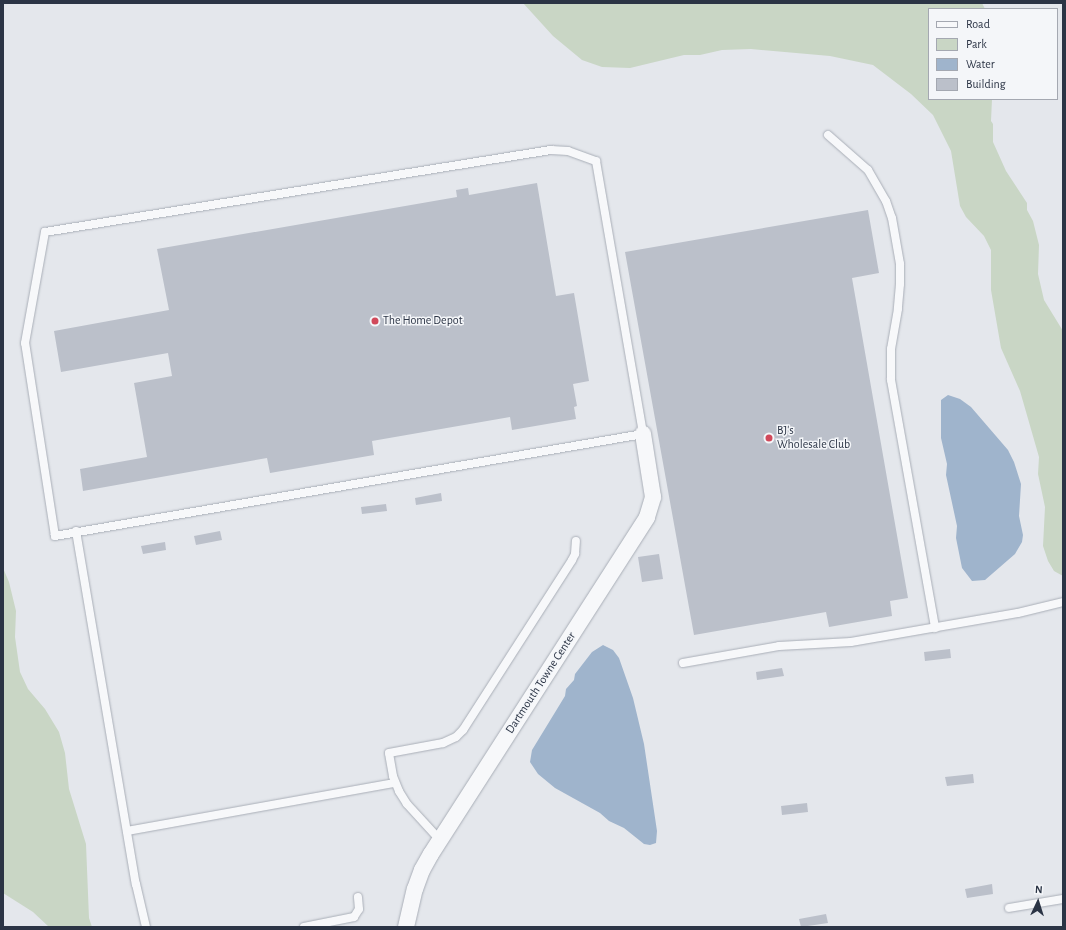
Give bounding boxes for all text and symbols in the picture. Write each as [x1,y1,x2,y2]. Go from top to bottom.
legend [928,8,1058,100]
text: Road [966,18,990,30]
text: Park [966,38,987,50]
text: Water [966,58,995,70]
text: Building [966,78,1006,90]
place label: The Home Depot [383,314,462,328]
marker: The Home Depot [370,316,380,326]
place label: BJ's Wholesale Club [777,424,850,452]
marker: BJ's Wholesale Club [764,433,774,443]
street label: Dartmouth Towne Center [503,630,579,736]
north arrow [1018,882,1058,922]
text: N [1035,884,1043,895]

